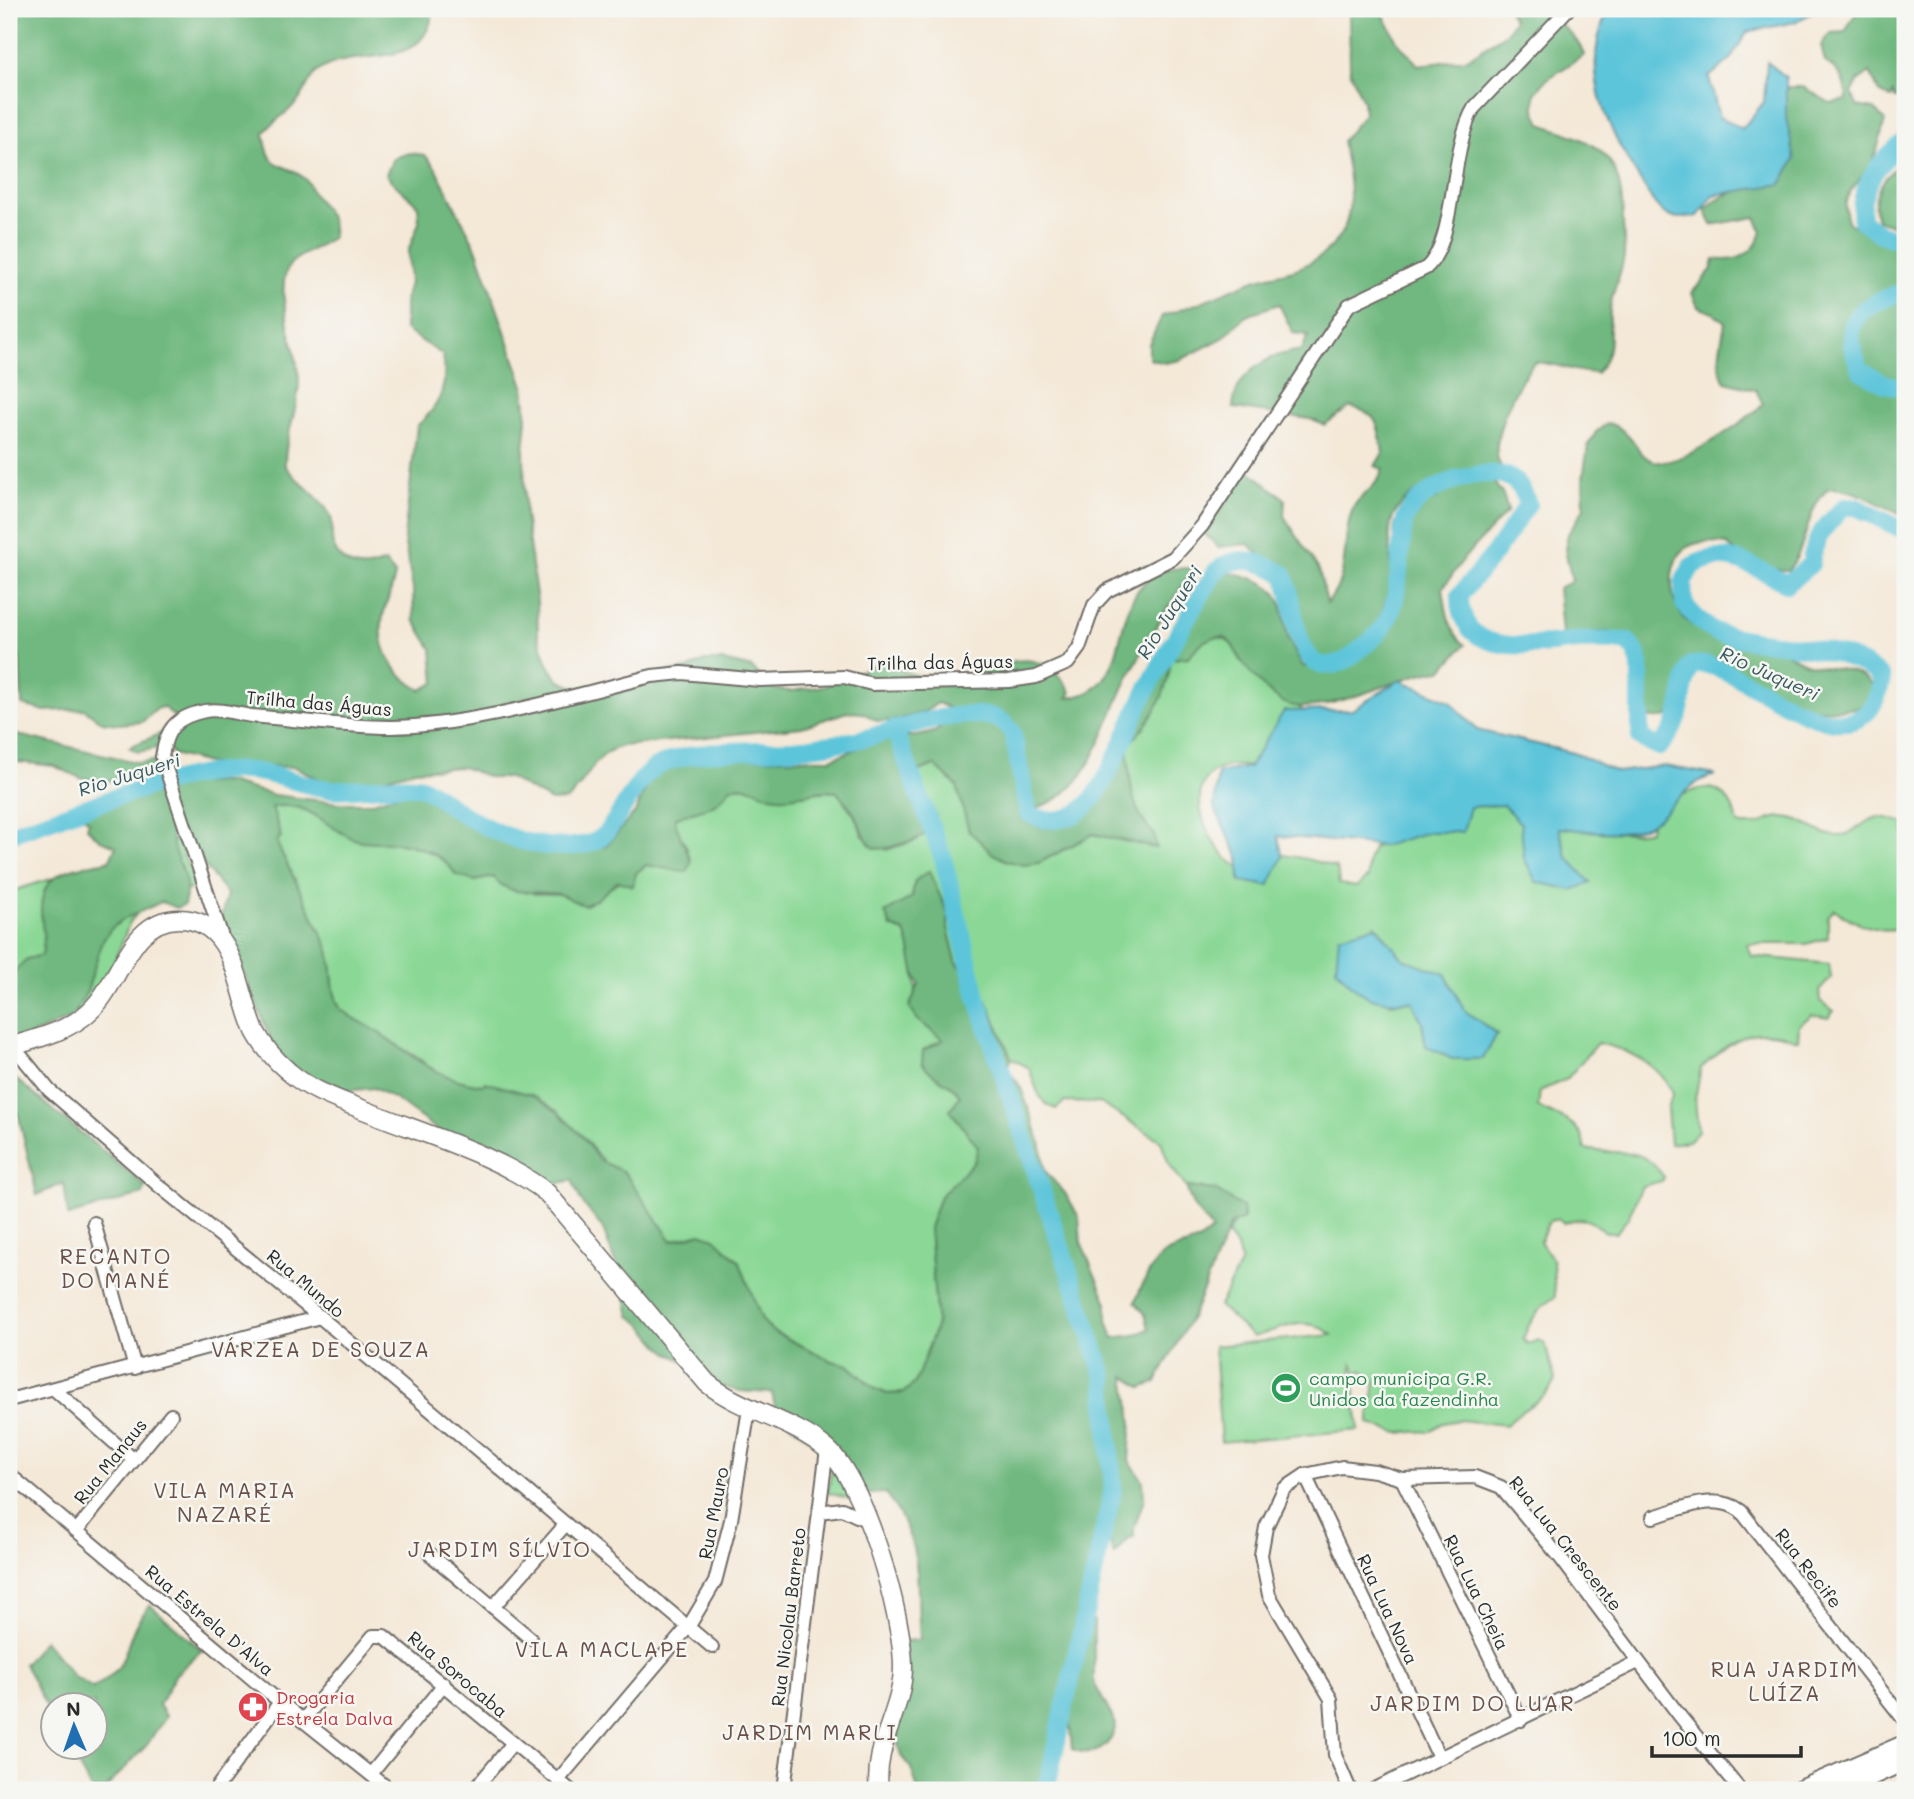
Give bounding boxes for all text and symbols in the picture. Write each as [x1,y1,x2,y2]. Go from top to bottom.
water label: Rio Juqueri [1130,560,1208,664]
water label: Rio Juqueri [1717,640,1824,706]
street label: Trilha das Águas [867,649,1013,675]
street label: Trilha das Águas [245,685,393,721]
water label: Rio Juqueri [75,747,183,801]
district label: RECANTO DO MANÉ [60,1242,172,1293]
street label: Rua Mundo [262,1243,350,1323]
district label: VÁRZEA DE SOUZA [211,1335,431,1362]
place label: campo municipa G.R. Unidos da fazendinha [1309,1366,1499,1411]
sports icon: campo municipa G.R. Unidos da fazendinha [1269,1371,1303,1405]
street label: Rua Manaus [68,1413,152,1509]
street label: Rua Mauro [692,1465,734,1561]
street label: Rua Lua Crescente [1504,1470,1628,1616]
district label: VILA MARIA NAZARÉ [153,1476,297,1527]
street label: Rua Recife [1770,1523,1848,1613]
street label: Rua Nicolau Barreto [765,1526,811,1708]
street label: Rua Lua Cheia [1439,1530,1515,1654]
district label: JARDIM SÍLVIO [408,1535,592,1562]
street label: Rua Lua Nova [1352,1550,1424,1668]
street label: Rua Estrela D'Alva [141,1559,279,1681]
street label: Rua Sorocaba [403,1625,513,1723]
district label: VILA MACLAPE [515,1635,689,1662]
district label: RUA JARDIM LUÍZA [1711,1655,1859,1706]
place label: Drogaria Estrela Dalva [276,1685,394,1730]
district label: JARDIM DO LUAR [1370,1689,1576,1716]
north arrow [38,1690,108,1760]
pharmacy icon: Drogaria Estrela Dalva [236,1690,270,1724]
text: N [66,1696,81,1721]
scale bar [1652,1715,1800,1759]
district label: JARDIM MARLI [722,1718,898,1745]
text: 100 m [1662,1724,1721,1751]

